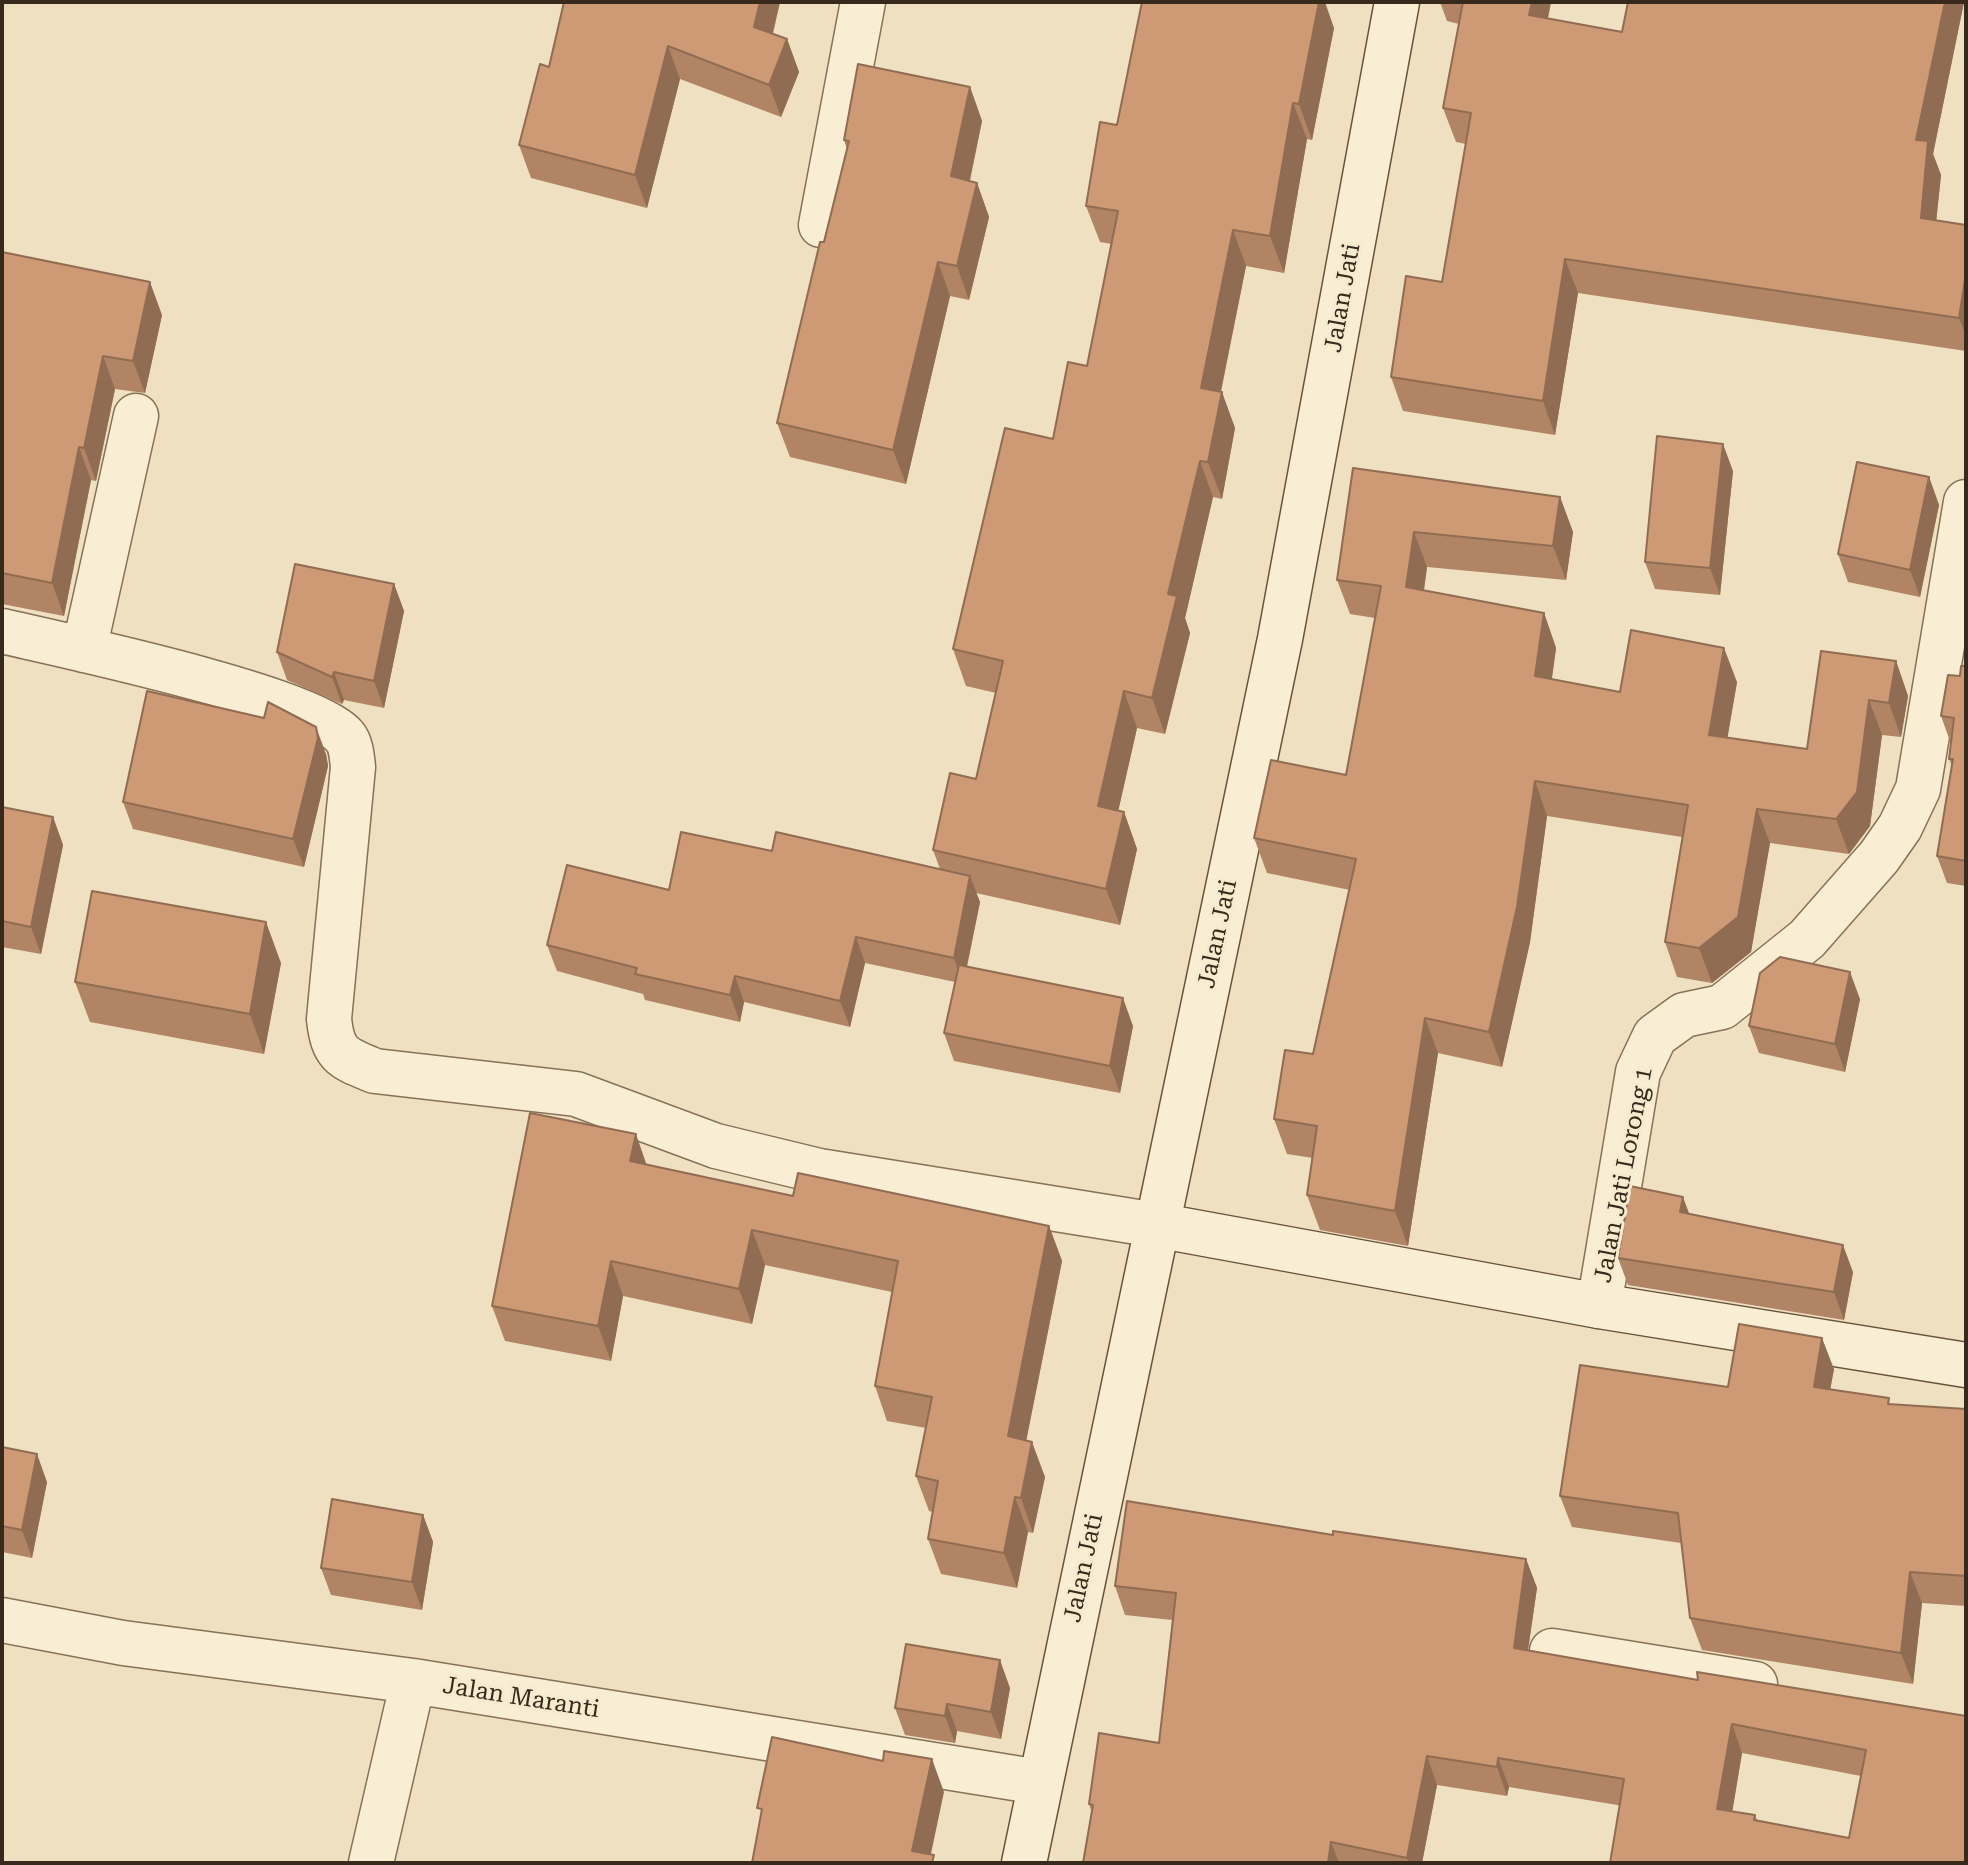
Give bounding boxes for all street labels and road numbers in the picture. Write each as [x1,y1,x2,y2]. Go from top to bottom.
street label: Jalan Jati [1319,241,1367,355]
street label: Jalan Jati [1192,877,1244,991]
street label: Jalan Jati Lorong 1 [1589,1065,1659,1285]
street label: Jalan Jati [1058,1511,1110,1625]
street label: Jalan Maranti [441,1671,601,1725]

